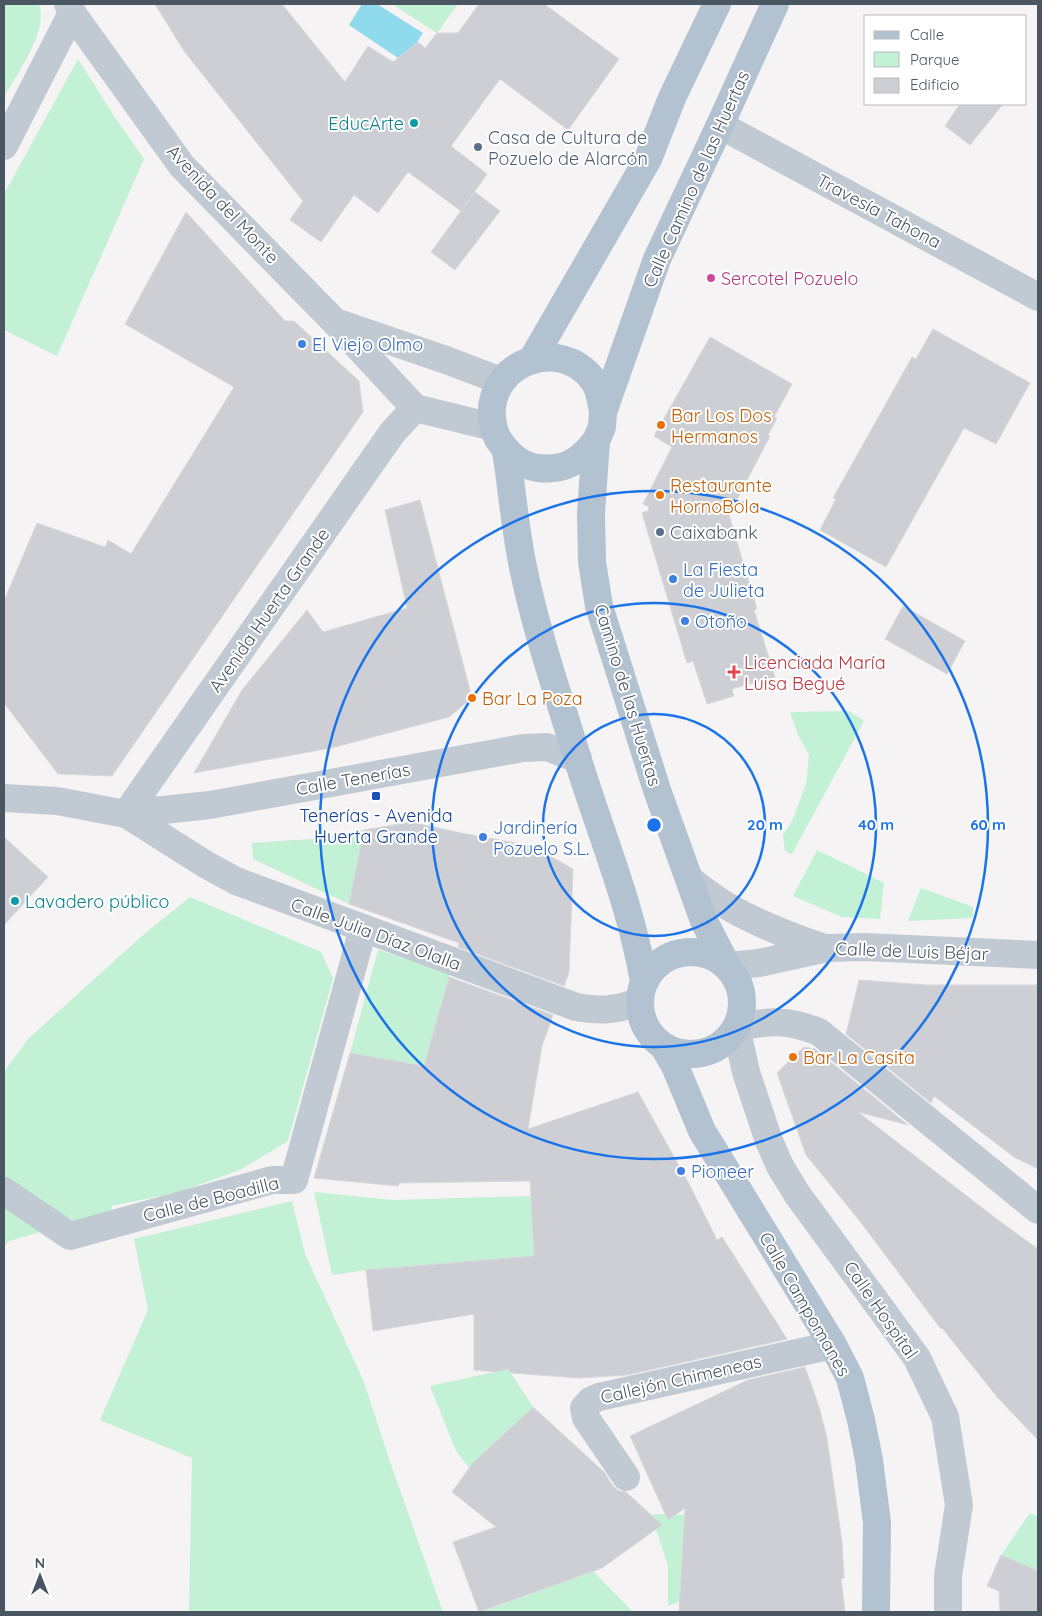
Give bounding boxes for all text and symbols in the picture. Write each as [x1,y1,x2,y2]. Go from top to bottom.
legend [864,15,1027,105]
text: Calle [910,25,944,44]
text: Parque [910,50,960,69]
street label: Calle Camino de las Huertas [638,67,754,291]
text: Edificio [910,75,959,94]
place label: EducArte [328,112,404,135]
marker: EducArte [408,117,420,129]
place label: Casa de Cultura de Pozuelo de Alarcón [488,126,648,170]
street label: Avenida del Monte [162,140,284,268]
marker: Casa de Cultura de Pozuelo de Alarcón [472,141,484,153]
street label: Travesía Tahona [813,169,945,253]
place label: Sercotel Pozuelo [721,267,858,290]
marker: Sercotel Pozuelo [705,272,717,284]
place label: El Viejo Olmo [312,333,423,356]
marker: El Viejo Olmo [296,338,308,350]
place label: Bar Los Dos Hermanos [671,404,772,448]
marker: Bar Los Dos Hermanos [655,419,667,431]
place label: Restaurante HornoBola [670,474,772,518]
marker: Restaurante HornoBola [654,489,666,501]
place label: Caixabank [670,521,758,544]
street label: Avenida Huerta Grande [203,523,335,697]
marker: Caixabank [654,526,666,538]
place label: La Fiesta de Julieta [683,558,765,602]
marker: La Fiesta de Julieta [667,573,679,585]
street label: Camino de las Huertas [589,601,667,789]
place label: Otoño [695,610,747,633]
marker: Otoño [679,615,691,627]
place label: Licenciada María Luisa Begué [744,651,886,695]
marker: Licenciada María Luisa Begué [728,666,740,678]
place label: Bar La Poza [482,687,583,710]
marker: Bar La Poza [466,692,478,704]
street label: Calle Tenerías [294,758,412,800]
marker: Tenerías - Avenida Huerta Grande [370,790,382,802]
place label: Tenerías - Avenida Huerta Grande [299,804,453,848]
text: 20 m [747,815,783,834]
text: 40 m [858,815,894,834]
text: 60 m [970,815,1006,834]
place label: Jardinería Pozuelo S.L. [493,816,589,860]
centre of rings [645,816,663,834]
marker: Jardinería Pozuelo S.L. [477,831,489,843]
place label: Lavadero público [25,890,169,913]
street label: Calle Julia Díaz Olalla [288,893,464,975]
marker: Lavadero público [9,895,21,907]
street label: Calle de Luis Béjar [835,937,989,965]
place label: Bar La Casita [803,1046,915,1069]
marker: Bar La Casita [787,1051,799,1063]
place label: Pioneer [691,1160,754,1183]
marker: Pioneer [675,1165,687,1177]
street label: Calle de Boadilla [141,1171,281,1227]
street label: Calle Campomanes [754,1228,856,1380]
street label: Calle Hospital [839,1257,923,1363]
street label: Callejón Chimeneas [598,1349,764,1409]
north arrow [15,1551,65,1601]
text: N [35,1554,45,1572]

